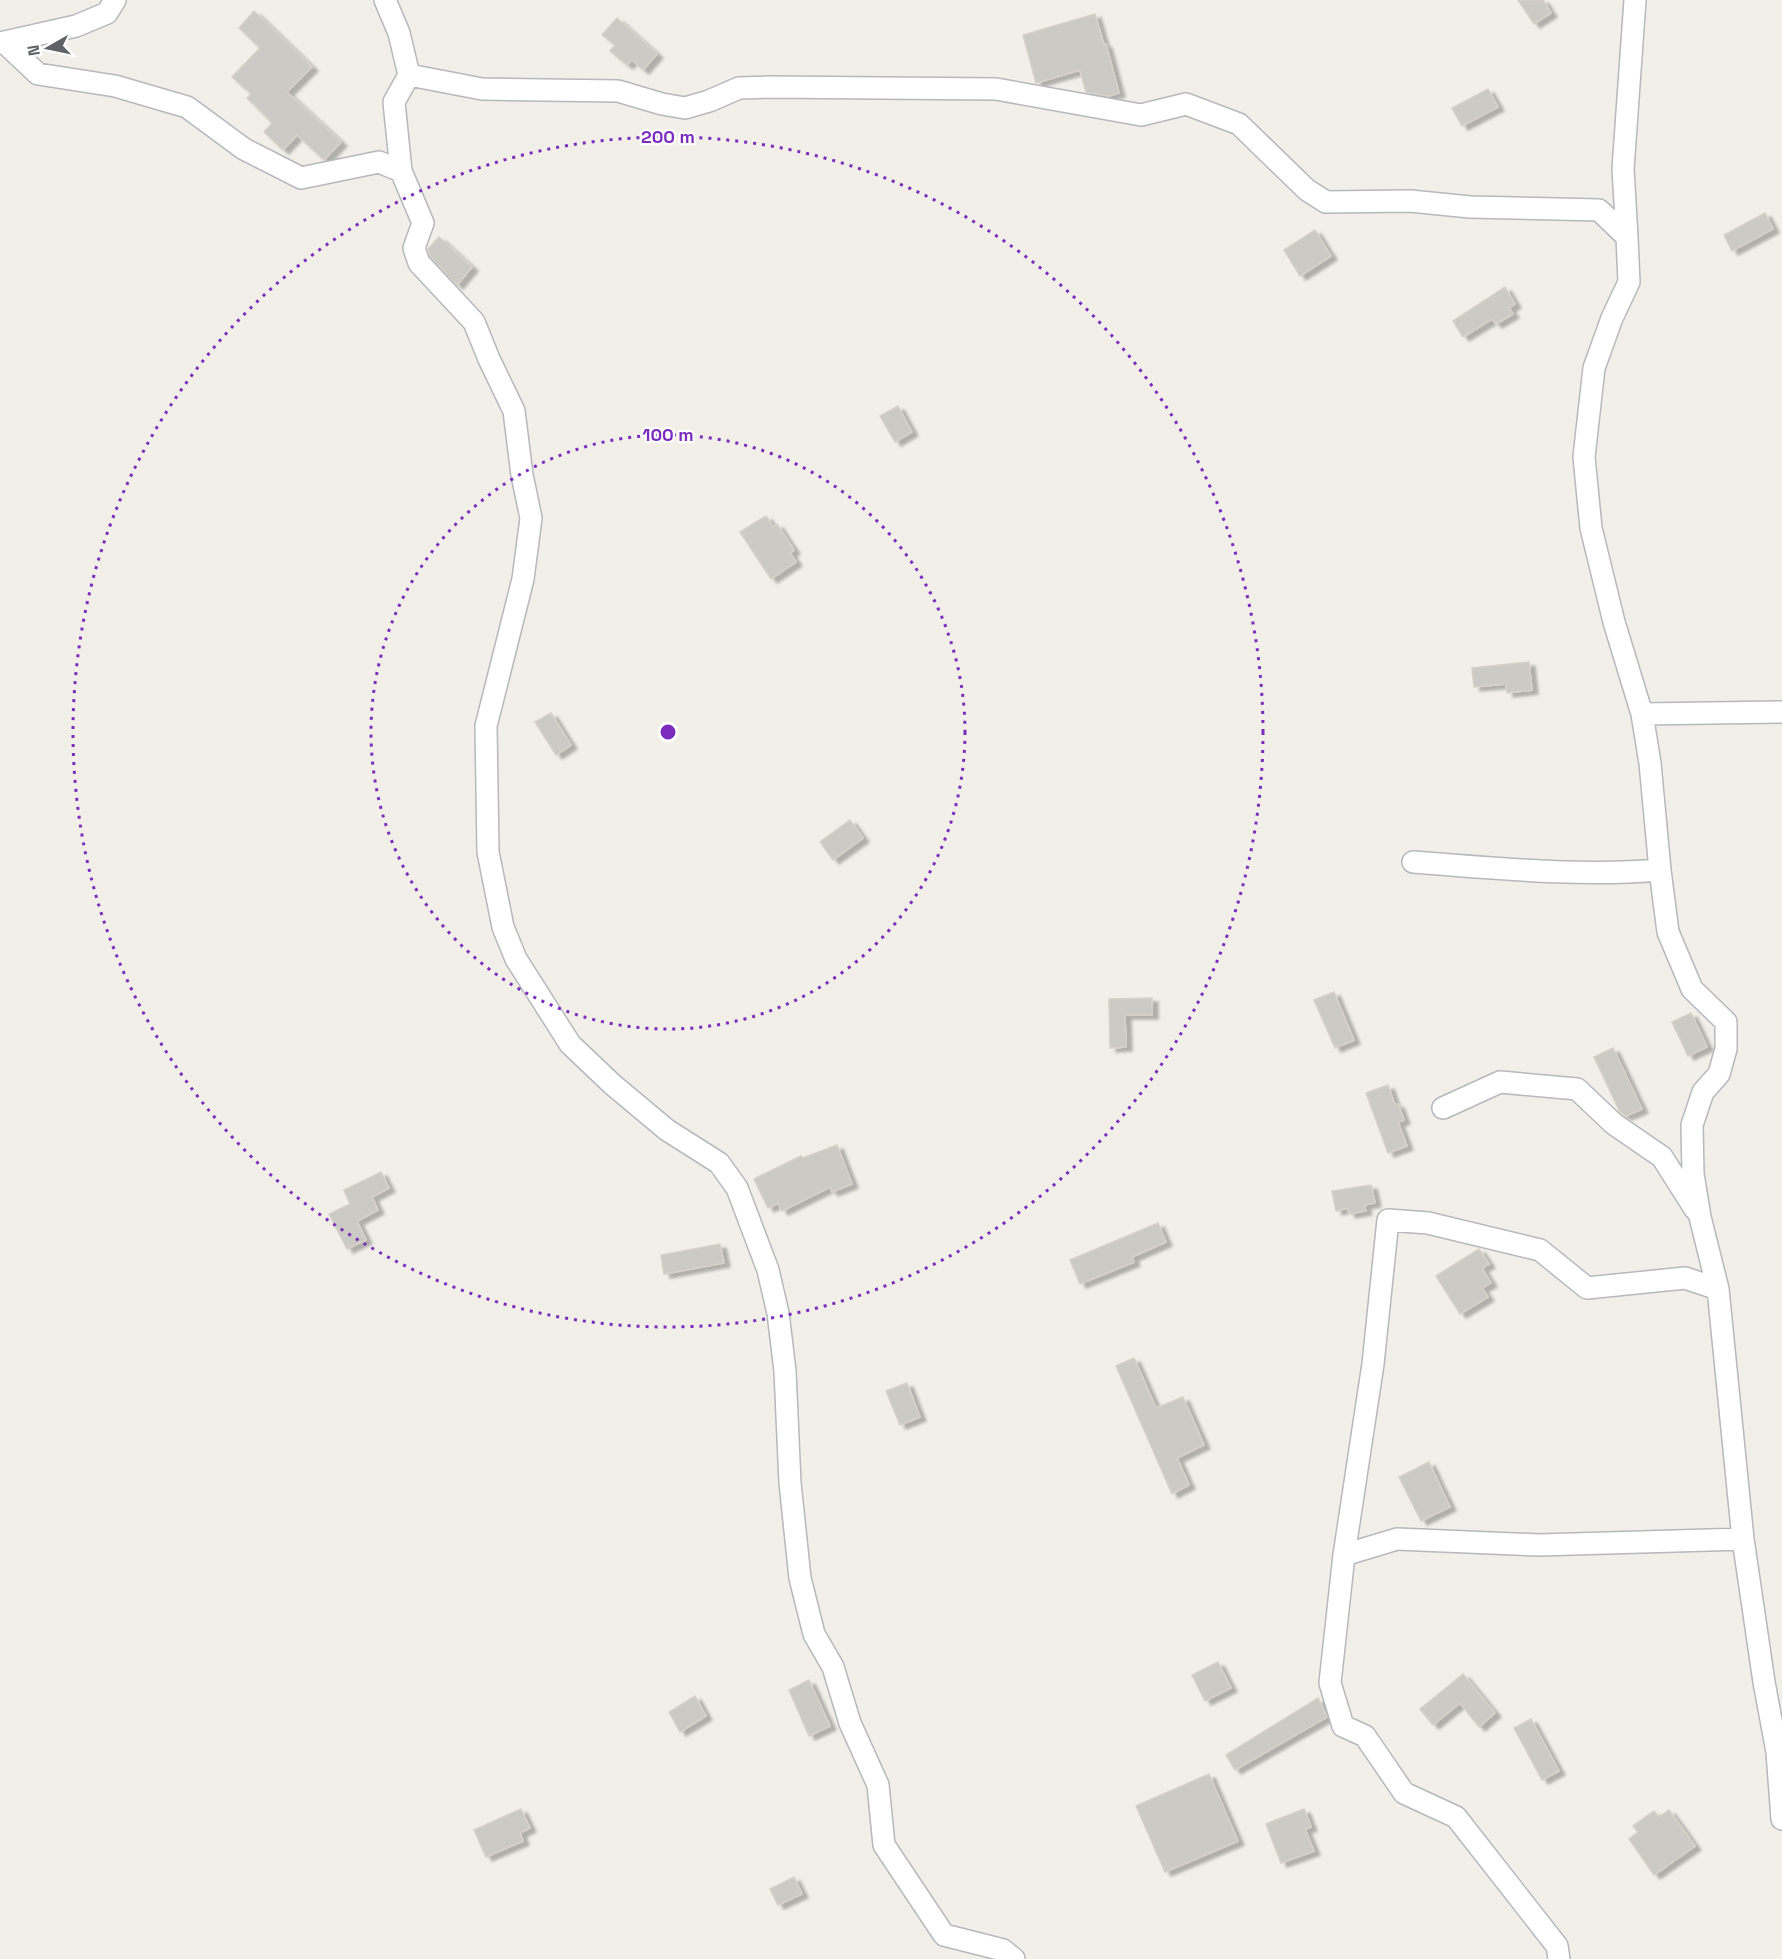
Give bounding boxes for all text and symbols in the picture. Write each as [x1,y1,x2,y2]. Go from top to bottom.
north arrow [18,18,78,78]
text: N [22,43,45,57]
text: 200 m [641,125,695,148]
text: 100 m [642,423,694,446]
centre of rings [658,722,678,742]

